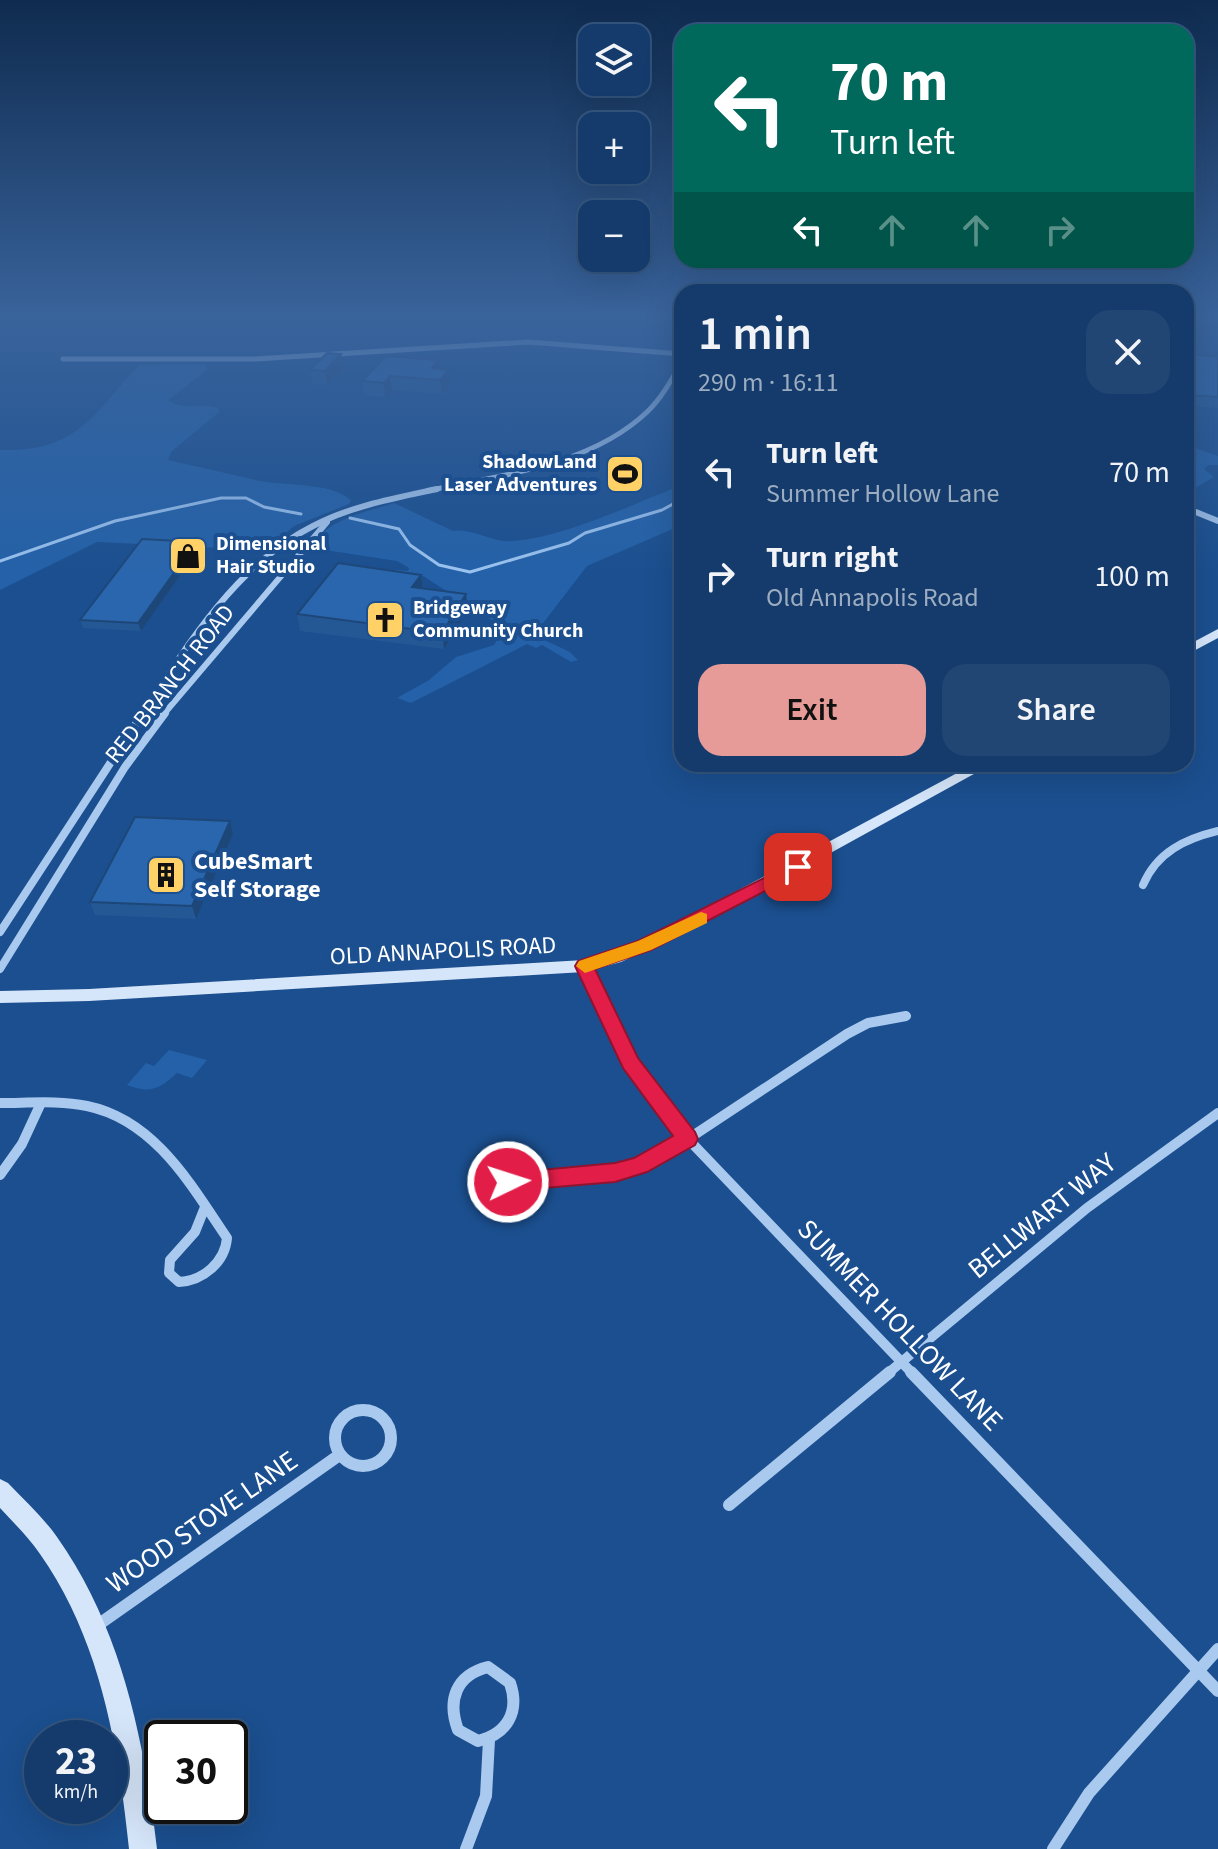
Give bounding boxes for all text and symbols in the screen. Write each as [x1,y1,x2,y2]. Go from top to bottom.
map controls [578,24,650,272]
button: layers [578,24,650,96]
text: 70 m [830,43,948,122]
icon: left [698,56,802,160]
button: + [578,112,650,184]
text: Turn left [830,117,955,168]
button: − [578,200,650,272]
icon: left [786,208,830,252]
icon: ahead [870,208,914,252]
icon: ahead [954,208,998,252]
icon: right [1038,208,1082,252]
text: 1 min [698,300,812,368]
button: close [1086,310,1170,394]
text: 290 m · 16:11 [698,364,839,401]
text: Turn left [766,432,878,475]
place label: ShadowLand Laser Adventures [444,448,597,499]
icon: left [698,450,742,494]
text: 70 m [1109,451,1170,494]
sports icon: ShadowLand Laser Adventures [604,453,646,495]
text: Summer Hollow Lane [766,475,999,512]
place label: Dimensional Hair Studio [216,530,327,581]
shop icon: Dimensional Hair Studio [167,535,209,577]
text: Turn right [766,536,898,579]
icon: right [698,554,742,598]
text: 100 m [1094,555,1170,598]
text: Old Annapolis Road [766,579,979,616]
place label: Bridgeway Community Church [413,594,583,645]
street label: RED BRANCH ROAD [97,597,243,771]
church icon: Bridgeway Community Church [364,599,406,641]
button: Exit [698,664,926,756]
button: Share [942,664,1170,756]
pin [764,833,832,901]
place label: CubeSmart Self Storage [194,844,321,907]
icon: arrive [776,845,820,889]
building icon: CubeSmart Self Storage [145,854,187,896]
street label: OLD ANNAPOLIS ROAD [329,928,557,974]
position arrow [466,1140,550,1224]
street label: BELLWART WAY [959,1143,1125,1288]
street label: SUMMER HOLLOW LANE [788,1210,1012,1440]
street label: WOOD STOVE LANE [98,1441,306,1603]
speed limit sign: 30 [144,1720,248,1824]
text: 23 [55,1733,97,1790]
text: km/h [54,1778,98,1806]

